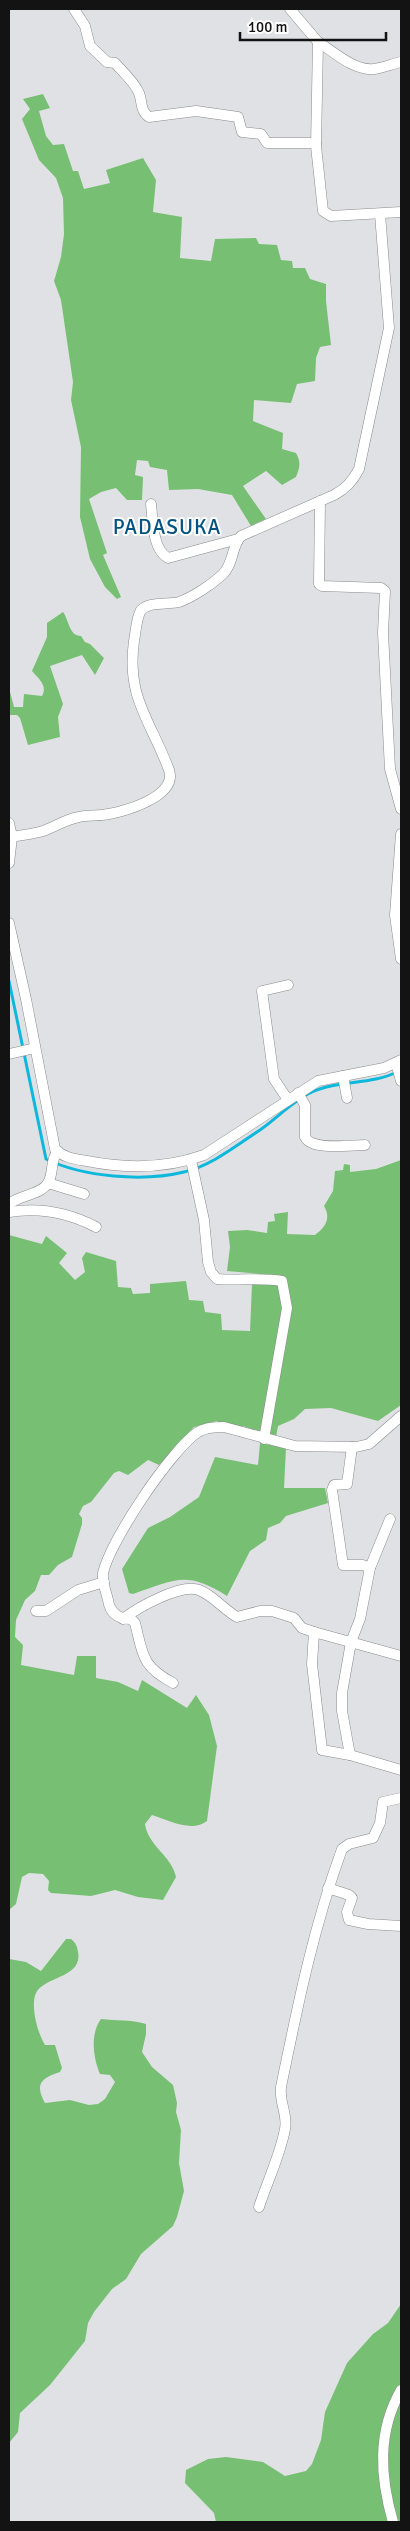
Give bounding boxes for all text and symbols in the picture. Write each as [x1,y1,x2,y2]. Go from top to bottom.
scale bar [240,10,386,42]
text: 100 m [248,18,288,36]
district label: PADASUKA [113,514,221,540]

